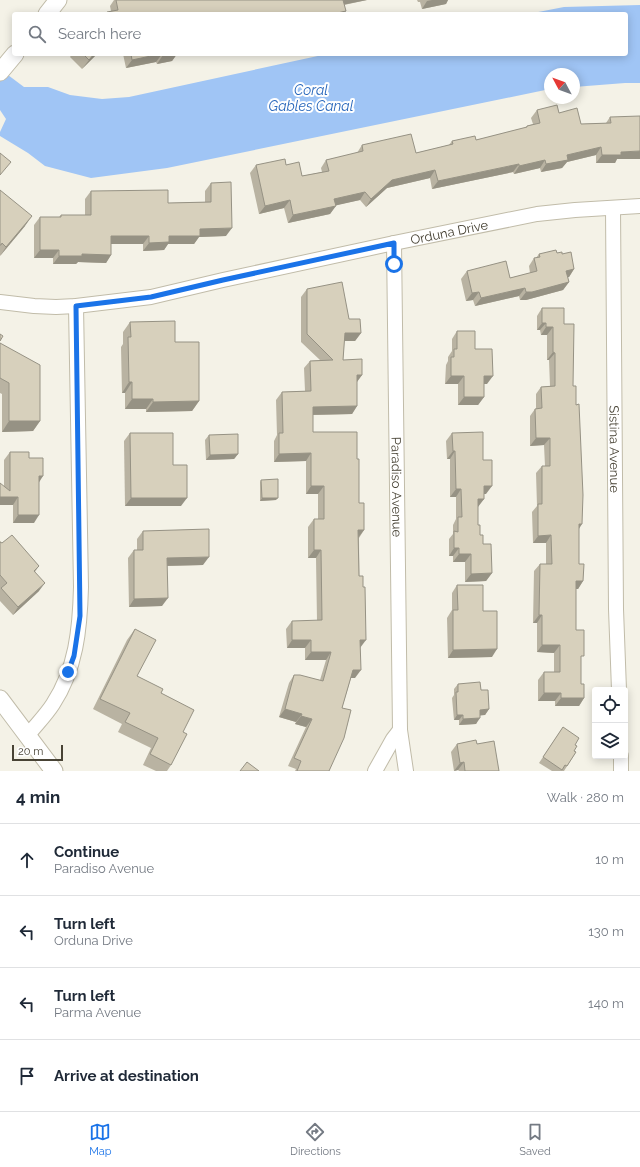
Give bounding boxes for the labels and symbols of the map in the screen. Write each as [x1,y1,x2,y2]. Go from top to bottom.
north arrow [544,68,580,104]
water label: Coral Gables Canal [269,82,354,114]
street label: Orduna Drive [409,217,490,248]
route start [385,255,403,273]
street label: Sistina Avenue [606,405,622,493]
street label: Paradiso Avenue [388,437,405,538]
route end [59,663,77,681]
scale bar [12,743,63,762]

